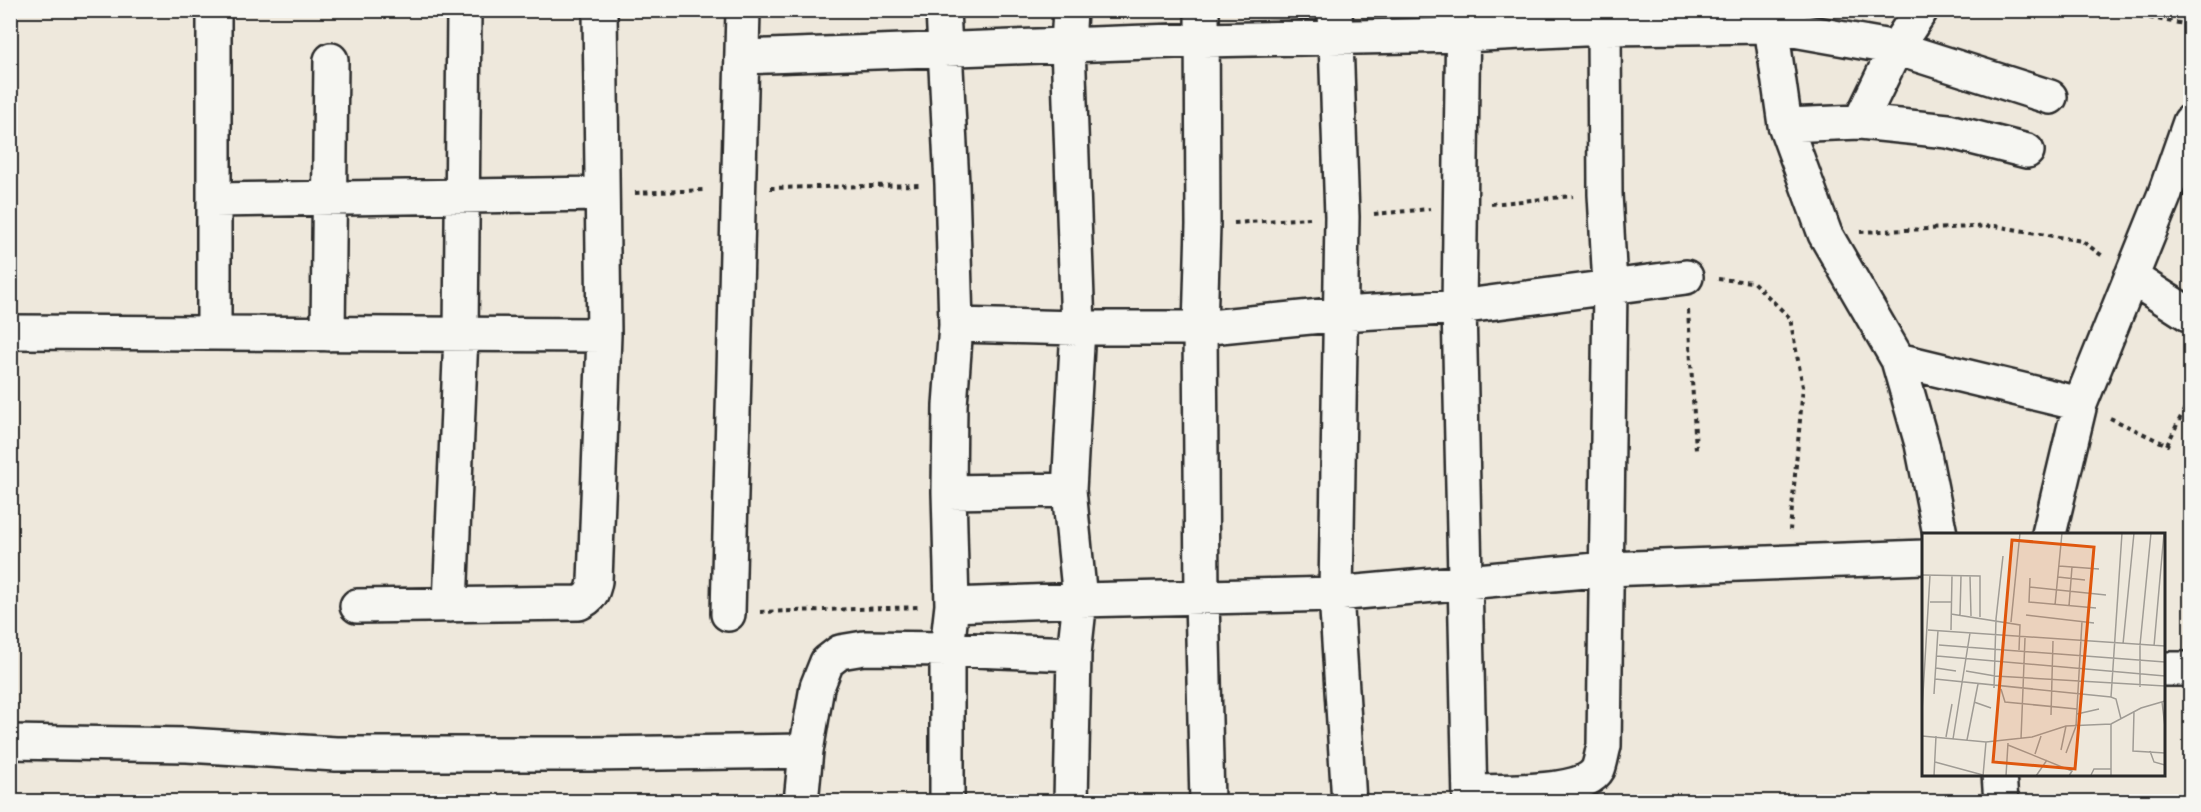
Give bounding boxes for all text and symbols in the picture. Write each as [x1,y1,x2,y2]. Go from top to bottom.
inset map [1922,533,2165,776]

